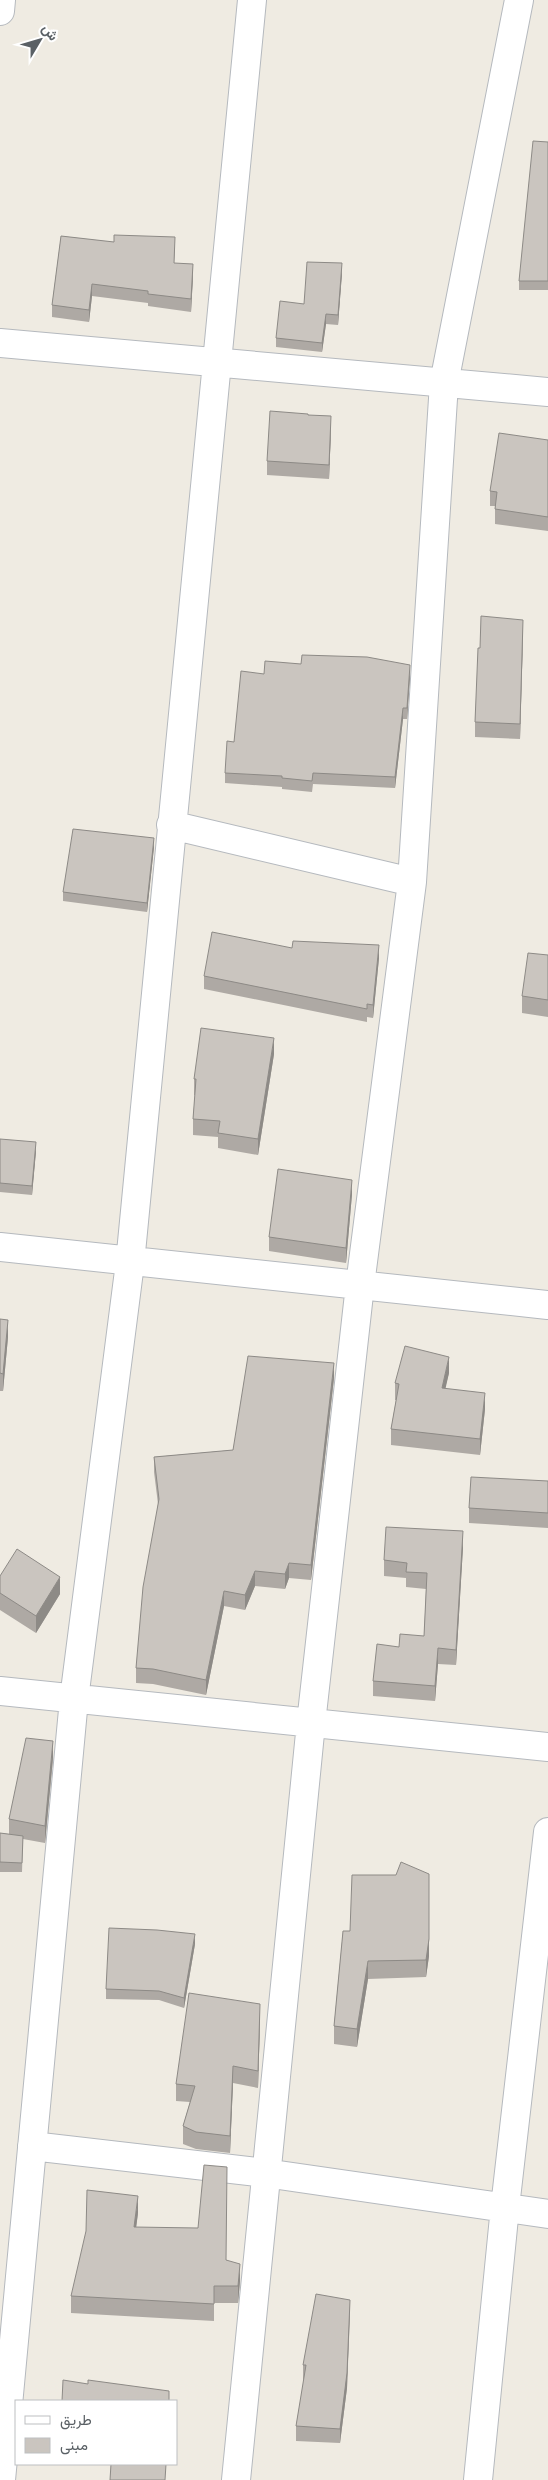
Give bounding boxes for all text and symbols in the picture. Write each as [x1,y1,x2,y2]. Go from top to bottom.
north arrow [15,15,65,65]
text: ش [38,20,63,44]
legend [15,2400,178,2465]
text: طريق [60,2410,92,2430]
text: مبنى [60,2435,88,2455]

